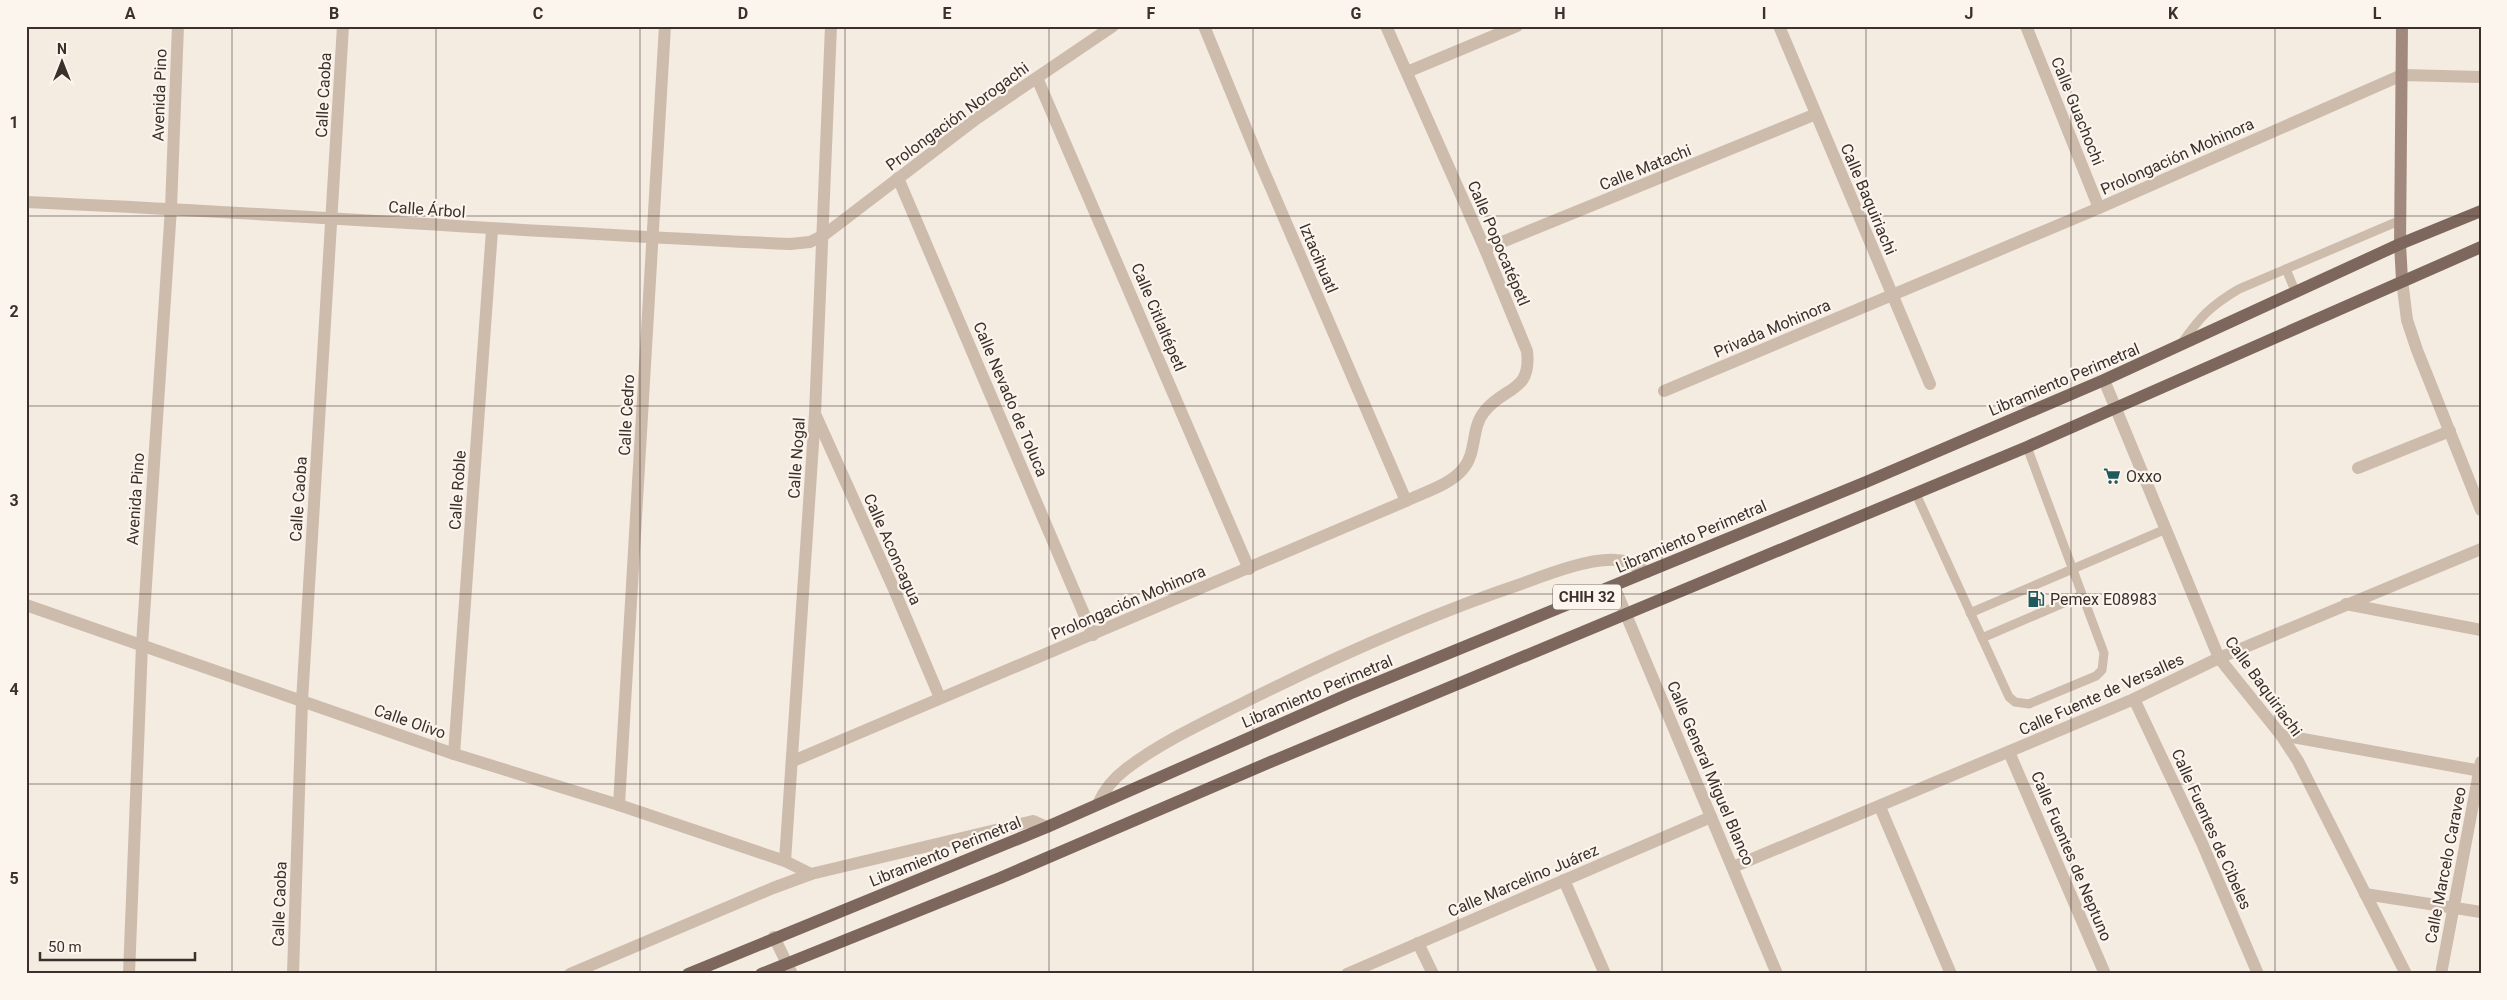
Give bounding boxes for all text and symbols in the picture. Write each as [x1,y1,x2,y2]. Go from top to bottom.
text: A [125,4,136,23]
text: B [329,4,339,23]
text: C [533,4,543,23]
text: D [738,4,748,23]
text: E [943,4,952,23]
text: F [1147,4,1156,23]
text: G [1351,4,1362,23]
text: H [1554,4,1566,23]
text: I [1762,4,1766,23]
text: J [1965,4,1973,23]
text: K [2168,4,2179,23]
text: L [2373,4,2382,23]
north arrow [38,38,88,88]
text: N [57,41,67,57]
street label: Avenida Pino [148,48,171,142]
street label: Calle Caoba [312,52,335,138]
street label: Calle Guachochi [2047,54,2108,168]
street label: Prolongación Norogachi [882,58,1032,175]
text: 1 [9,113,19,132]
street label: Prolongación Mohinora [2098,114,2257,199]
street label: Calle Matachi [1597,140,1694,194]
street label: Calle Baquiriachi [1837,141,1901,258]
street label: Calle Popocatépetl [1464,178,1533,309]
street label: Calle Árbol [388,197,466,222]
street label: Iztacihuatl [1295,220,1342,296]
street label: Calle Citlaltépetl [1127,260,1190,374]
street label: Privada Mohinora [1711,295,1833,362]
text: 2 [9,302,19,321]
street label: Calle Nevado de Toluca [969,319,1052,480]
street label: Libramiento Perimetral [1986,339,2142,420]
street label: Calle Cedro [615,374,638,456]
street label: Calle Nogal [784,417,809,499]
street label: Calle Roble [445,450,470,530]
street label: Avenida Pino [123,452,148,546]
street label: Calle Caoba [286,456,311,542]
supermarket icon: Oxxo [2102,466,2122,486]
place label: Oxxo [2126,467,2162,486]
text: 3 [9,491,19,510]
street label: Calle Aconcagua [860,491,926,608]
street label: Libramiento Perimetral [1613,496,1769,577]
street label: Prolongación Mohinora [1048,561,1208,644]
road number: CHIH 32 [1553,584,1621,610]
fuel station icon: Pemex E08983 [2026,589,2046,609]
place label: Pemex E08983 [2050,590,2157,609]
street label: Calle Baquiriachi [2221,633,2306,740]
street label: Calle Fuente de Versalles [2016,649,2187,739]
street label: Libramiento Perimetral [1239,651,1395,732]
street label: Calle General Miguel Blanco [1663,678,1758,868]
text: 4 [9,680,19,699]
street label: Calle Olivo [371,700,448,743]
street label: Calle Fuentes de Cibeles [2167,746,2256,913]
street label: Calle Fuentes de Neptuno [2027,768,2116,944]
street label: Calle Marcelo Caraveo [2421,785,2470,945]
street label: Libramiento Perimetral [867,812,1024,891]
street label: Calle Marcelino Juárez [1445,840,1601,921]
street label: Calle Caoba [269,861,290,947]
text: 5 [9,869,19,888]
scale bar [40,930,195,962]
text: 50 m [48,938,82,956]

